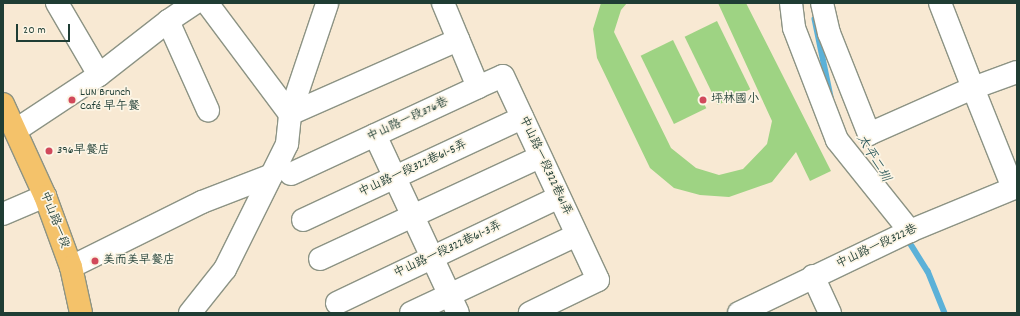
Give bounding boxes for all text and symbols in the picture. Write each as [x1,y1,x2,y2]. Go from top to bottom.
scale bar [18,16,72,42]
text: 20 m [23,22,46,39]
place label: LUN Brunch Café 早午餐 [80,86,140,114]
place label: 坪林國小 [711,93,759,107]
marker: LUN Brunch Café 早午餐 [67,95,77,105]
street label: 中山路一段376巷 [365,95,451,145]
marker: 坪林國小 [698,95,708,105]
street label: 中山路一段322巷61弄 [516,114,574,218]
water label: 太平二圳 [852,133,892,185]
street label: 中山路一段322巷61-5弄 [356,138,470,200]
place label: 396早餐店 [57,144,110,158]
marker: 396早餐店 [44,146,54,156]
street label: 中山路一段 [37,189,71,251]
street label: 中山路一段322巷61-3弄 [392,219,504,281]
street label: 中山路一段322巷 [834,222,920,272]
place label: 美而美早餐店 [103,254,175,268]
marker: 美而美早餐店 [90,256,100,266]

